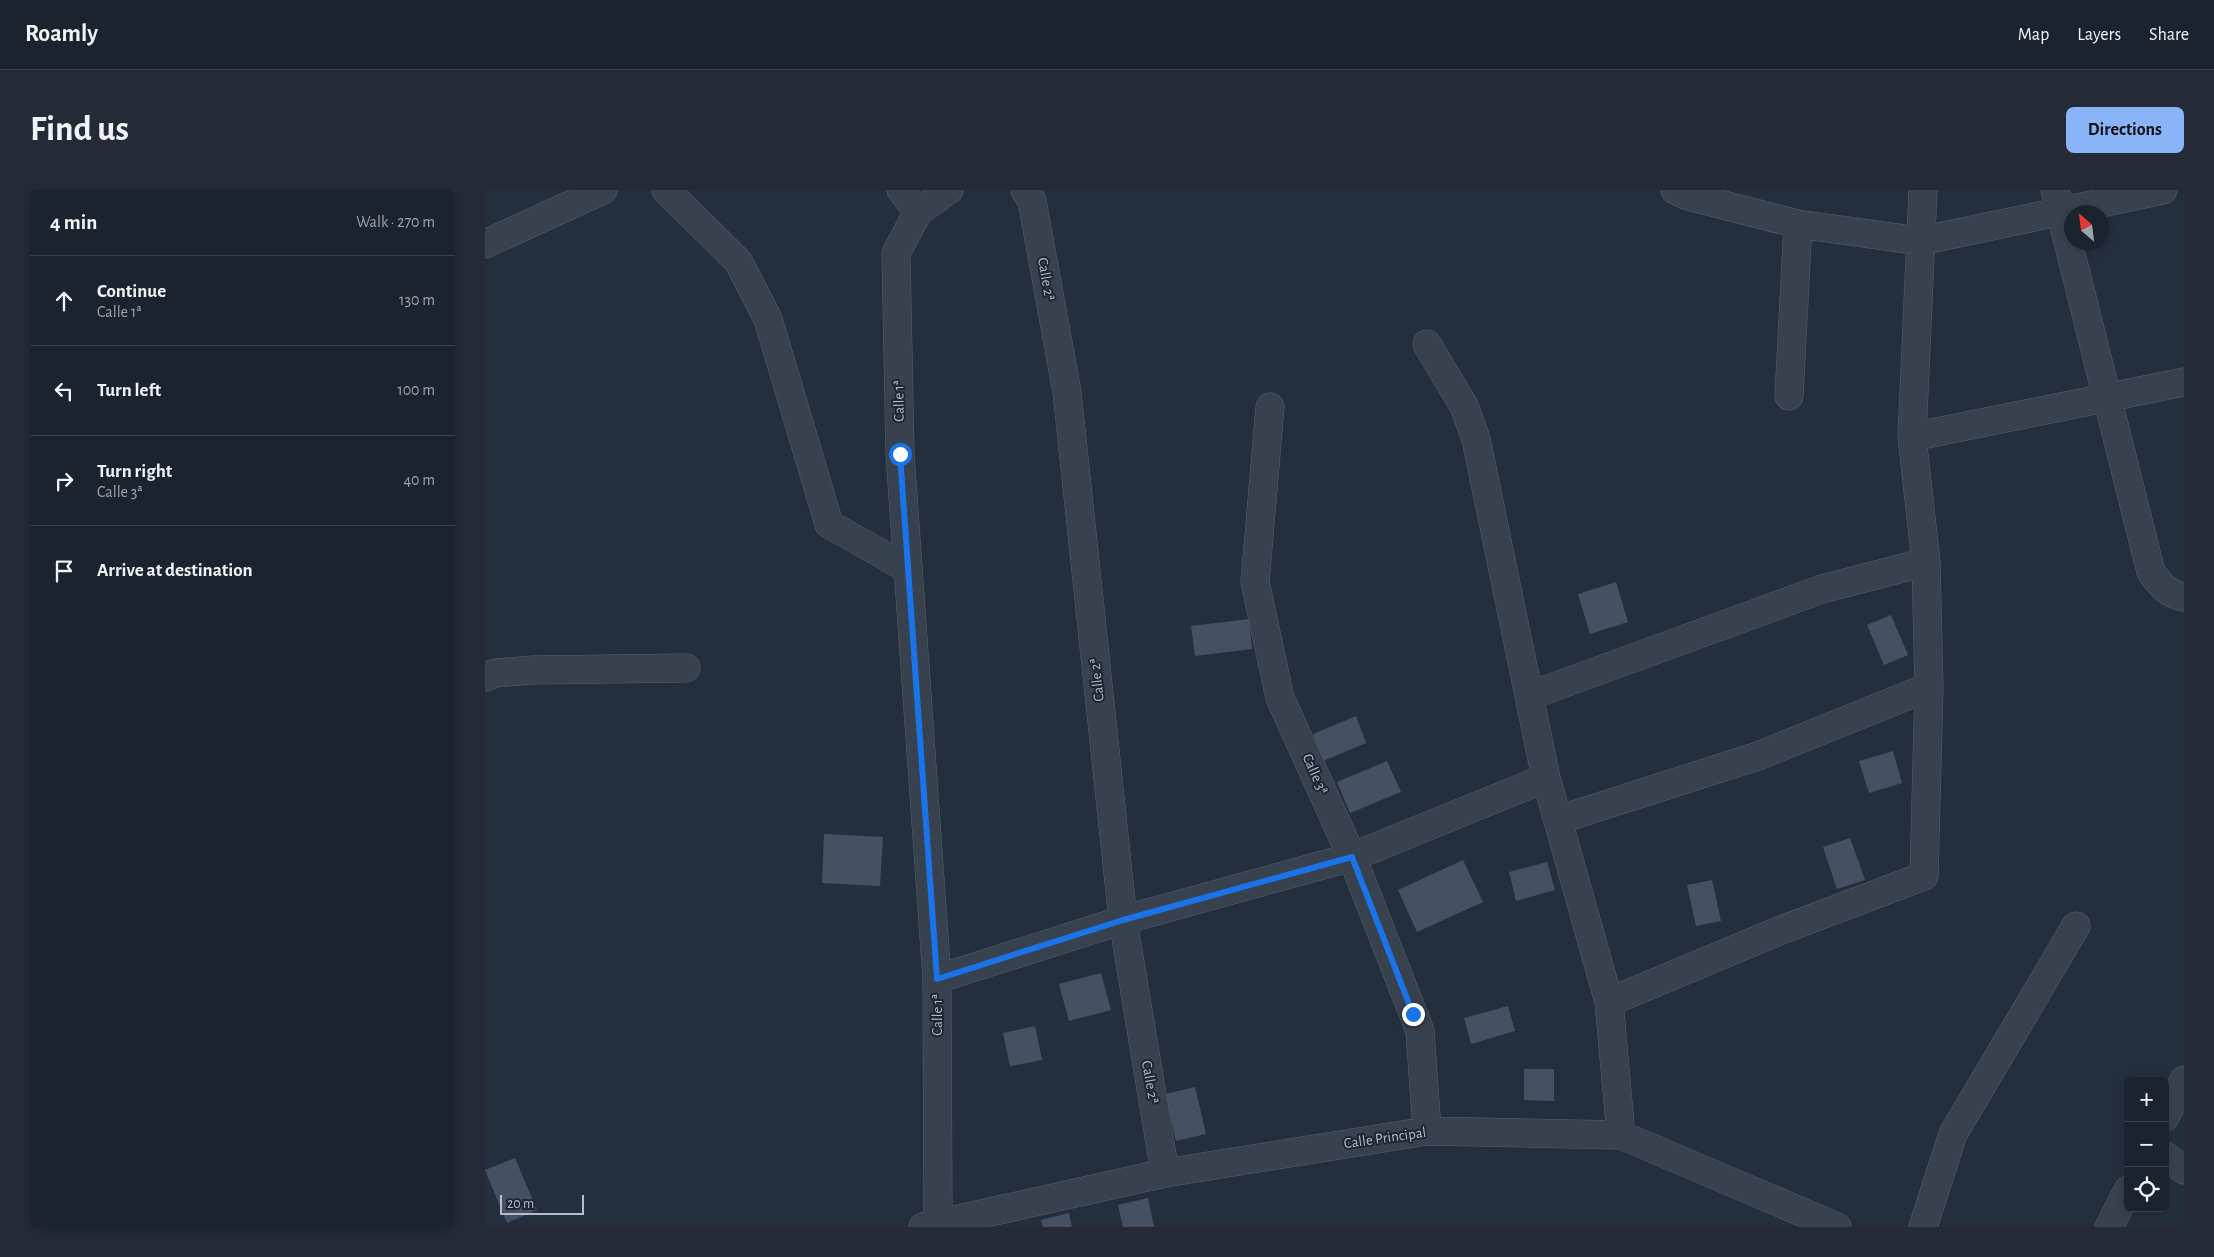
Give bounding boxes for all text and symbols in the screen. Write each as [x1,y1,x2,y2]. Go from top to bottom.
text: Roamly [25,22,98,46]
text: Map [2018,26,2049,44]
text: Layers [2077,26,2121,44]
text: Share [2149,26,2189,44]
button: Directions [2066,107,2184,153]
text: Find us [30,112,129,147]
north arrow [2064,205,2109,250]
text: 4 min [50,212,97,233]
text: Walk · 270 m [356,214,435,230]
street label: Calle 2ª [1035,256,1057,302]
text: Continue [97,282,166,301]
icon: ahead [50,287,78,315]
text: 130 m [399,292,435,308]
text: Calle 1ª [97,304,141,320]
icon: left [50,377,78,405]
street label: Calle 1ª [891,380,907,422]
text: Turn left [97,381,161,400]
text: 100 m [397,382,435,398]
route start [889,443,912,466]
text: Turn right [97,462,172,481]
icon: right [50,467,78,495]
text: 40 m [403,472,435,488]
text: Calle 3ª [97,484,142,500]
icon: arrive [50,557,78,585]
text: Arrive at destination [97,561,253,580]
street label: Calle 2ª [1087,658,1107,702]
street label: Calle 3ª [1300,752,1331,797]
street label: Calle 1ª [930,994,945,1036]
route end [1402,1003,1425,1026]
street label: Calle 2ª [1139,1059,1161,1105]
map controls [2124,1077,2169,1212]
button: + [2124,1077,2169,1122]
button: − [2124,1122,2169,1167]
street label: Calle Principal [1343,1125,1427,1151]
button: locate [2124,1167,2169,1212]
scale bar [500,1192,584,1215]
text: 20 m [507,1197,534,1211]

